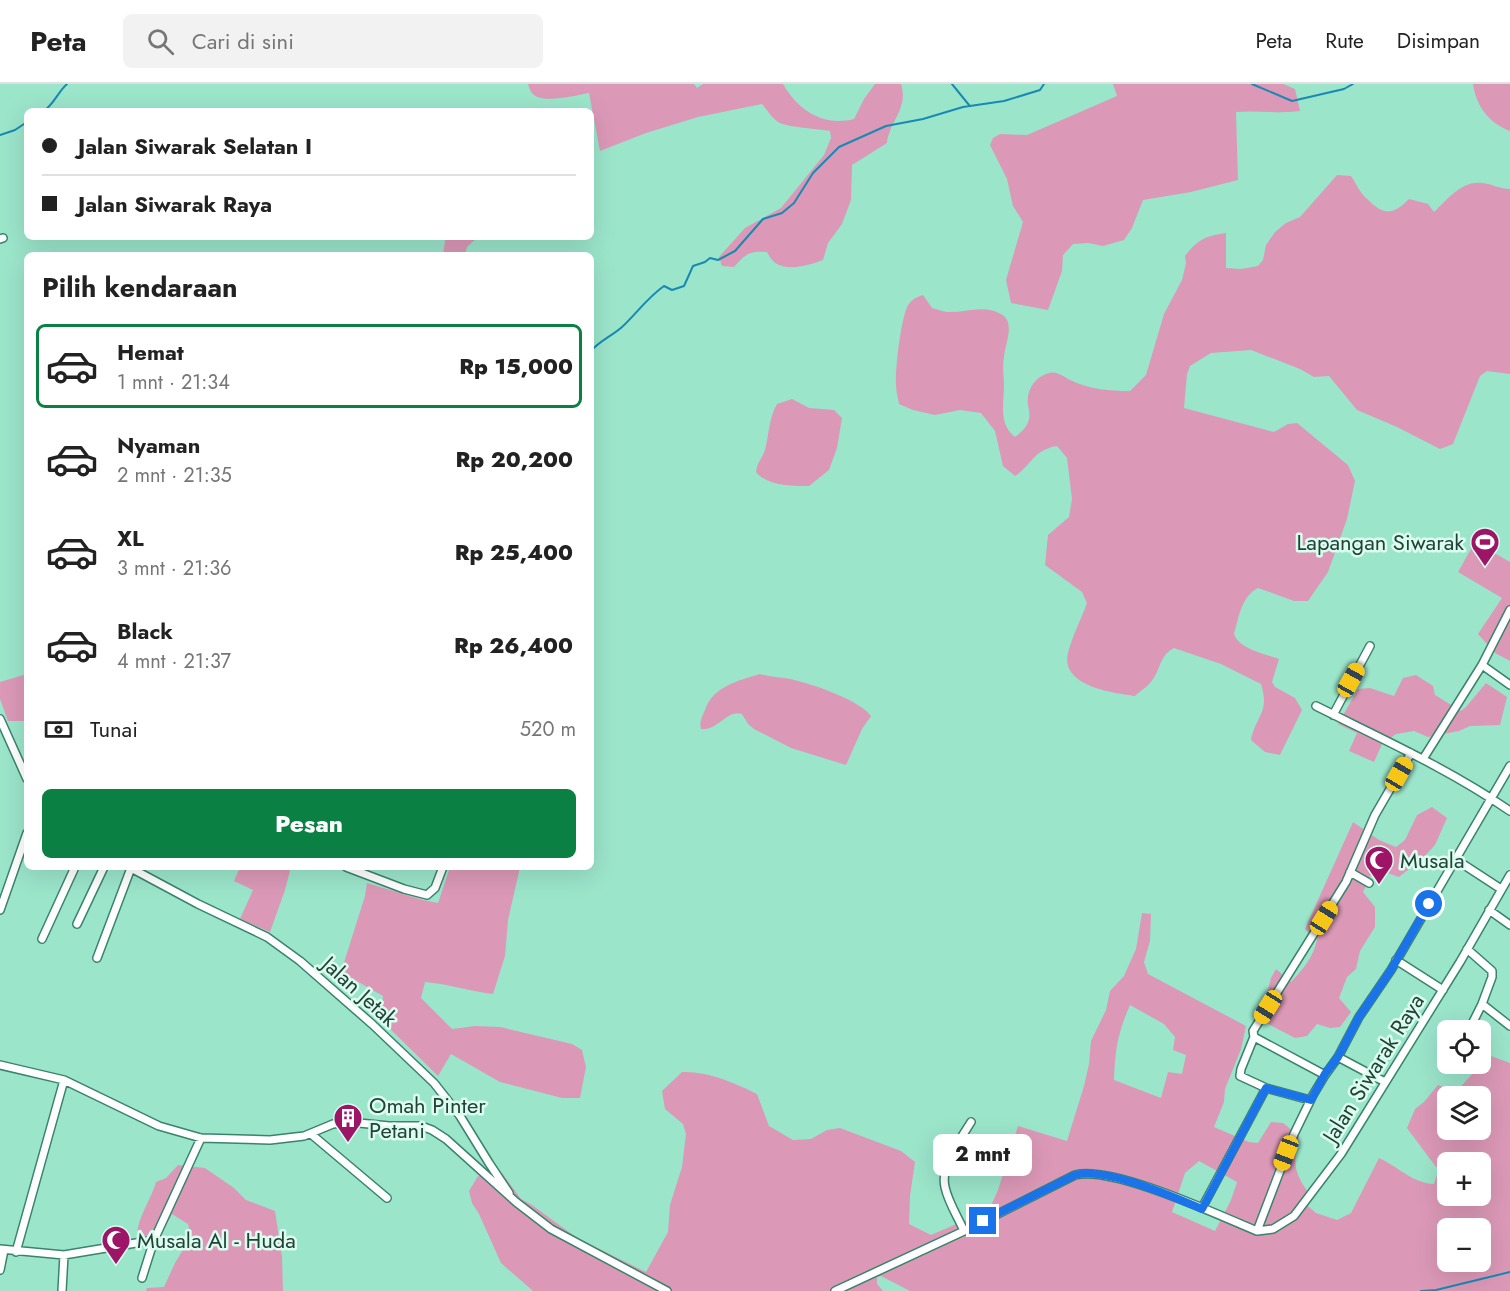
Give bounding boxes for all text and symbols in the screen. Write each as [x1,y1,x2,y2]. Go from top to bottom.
search box [123,14,543,68]
text: Peta [30,21,87,62]
icon: search [144,25,177,58]
text: Cari di sini [192,25,294,57]
text: Peta [1255,26,1292,56]
text: Rute [1325,26,1364,56]
text: Disimpan [1397,26,1480,56]
text: Jalan Siwarak Selatan I [78,130,312,162]
text: Jalan Siwarak Raya [78,188,272,220]
text: Pilih kendaraan [42,268,238,307]
text: Hemat [117,336,184,368]
icon: car [45,339,99,393]
text: Rp 15,000 [459,350,573,382]
text: 1 mnt · 21:34 [117,368,230,397]
text: Nyaman [117,429,200,461]
icon: car [45,432,99,486]
text: Rp 20,200 [456,443,573,475]
text: 2 mnt · 21:35 [117,461,232,490]
text: XL [117,522,144,554]
icon: car [45,525,99,579]
place label: Lapangan Siwarak [1296,526,1464,558]
sports icon: Lapangan Siwarak [1469,526,1501,568]
text: Rp 25,400 [455,536,573,568]
text: 3 mnt · 21:36 [117,554,232,583]
text: Black [117,615,173,647]
icon: car [45,618,99,672]
text: Rp 26,400 [454,629,573,661]
text: 4 mnt · 21:37 [117,647,231,676]
car [1334,660,1368,700]
icon: cash [42,713,75,746]
text: Tunai [90,713,138,745]
text: 520 m [520,715,576,744]
car [1382,754,1416,794]
button: Pesan [42,789,576,858]
mosque icon: Musala [1363,844,1395,886]
place label: Musala [1400,844,1464,876]
route start [1415,890,1442,917]
car [1307,898,1341,938]
street label: Jalan Jetak [313,946,405,1034]
car [1251,987,1285,1027]
street label: Jalan Siwarak Raya [1313,987,1432,1151]
map controls [1437,1020,1491,1272]
button: locate [1437,1020,1491,1074]
button: layers [1437,1086,1491,1140]
place label: Omah Pinter Petani [369,1089,486,1146]
building icon: Omah Pinter Petani [332,1102,364,1144]
car [1271,1133,1301,1173]
callout: 2 mnt [934,1134,1032,1176]
text: 2 mnt [955,1140,1010,1169]
button: + [1437,1152,1491,1206]
route end [969,1207,996,1234]
button: − [1437,1218,1491,1272]
mosque icon: Musala Al - Huda [100,1224,132,1266]
place label: Musala Al - Huda [137,1224,296,1256]

